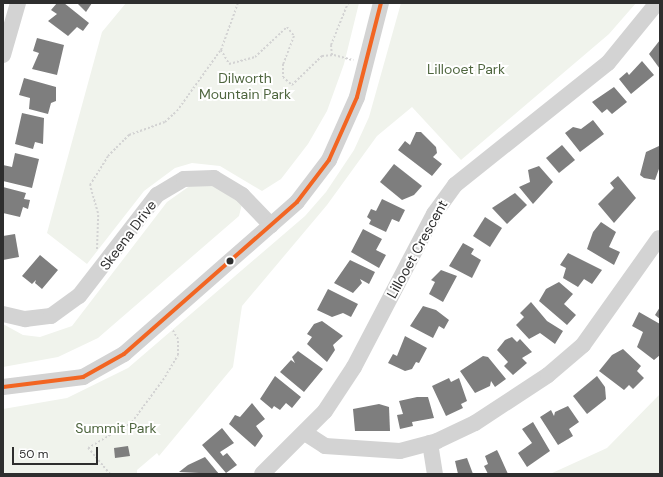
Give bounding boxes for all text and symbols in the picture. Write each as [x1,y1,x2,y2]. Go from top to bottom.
park label: Lillooet Park [427,61,505,77]
park label: Dilworth Mountain Park [199,70,291,102]
street label: Skeena Drive [96,197,160,273]
street label: Lillooet Crescent [383,197,451,301]
unlabelled marker [225,256,235,266]
park label: Summit Park [75,420,157,436]
scale bar [14,439,100,465]
text: 50 m [19,446,48,462]

